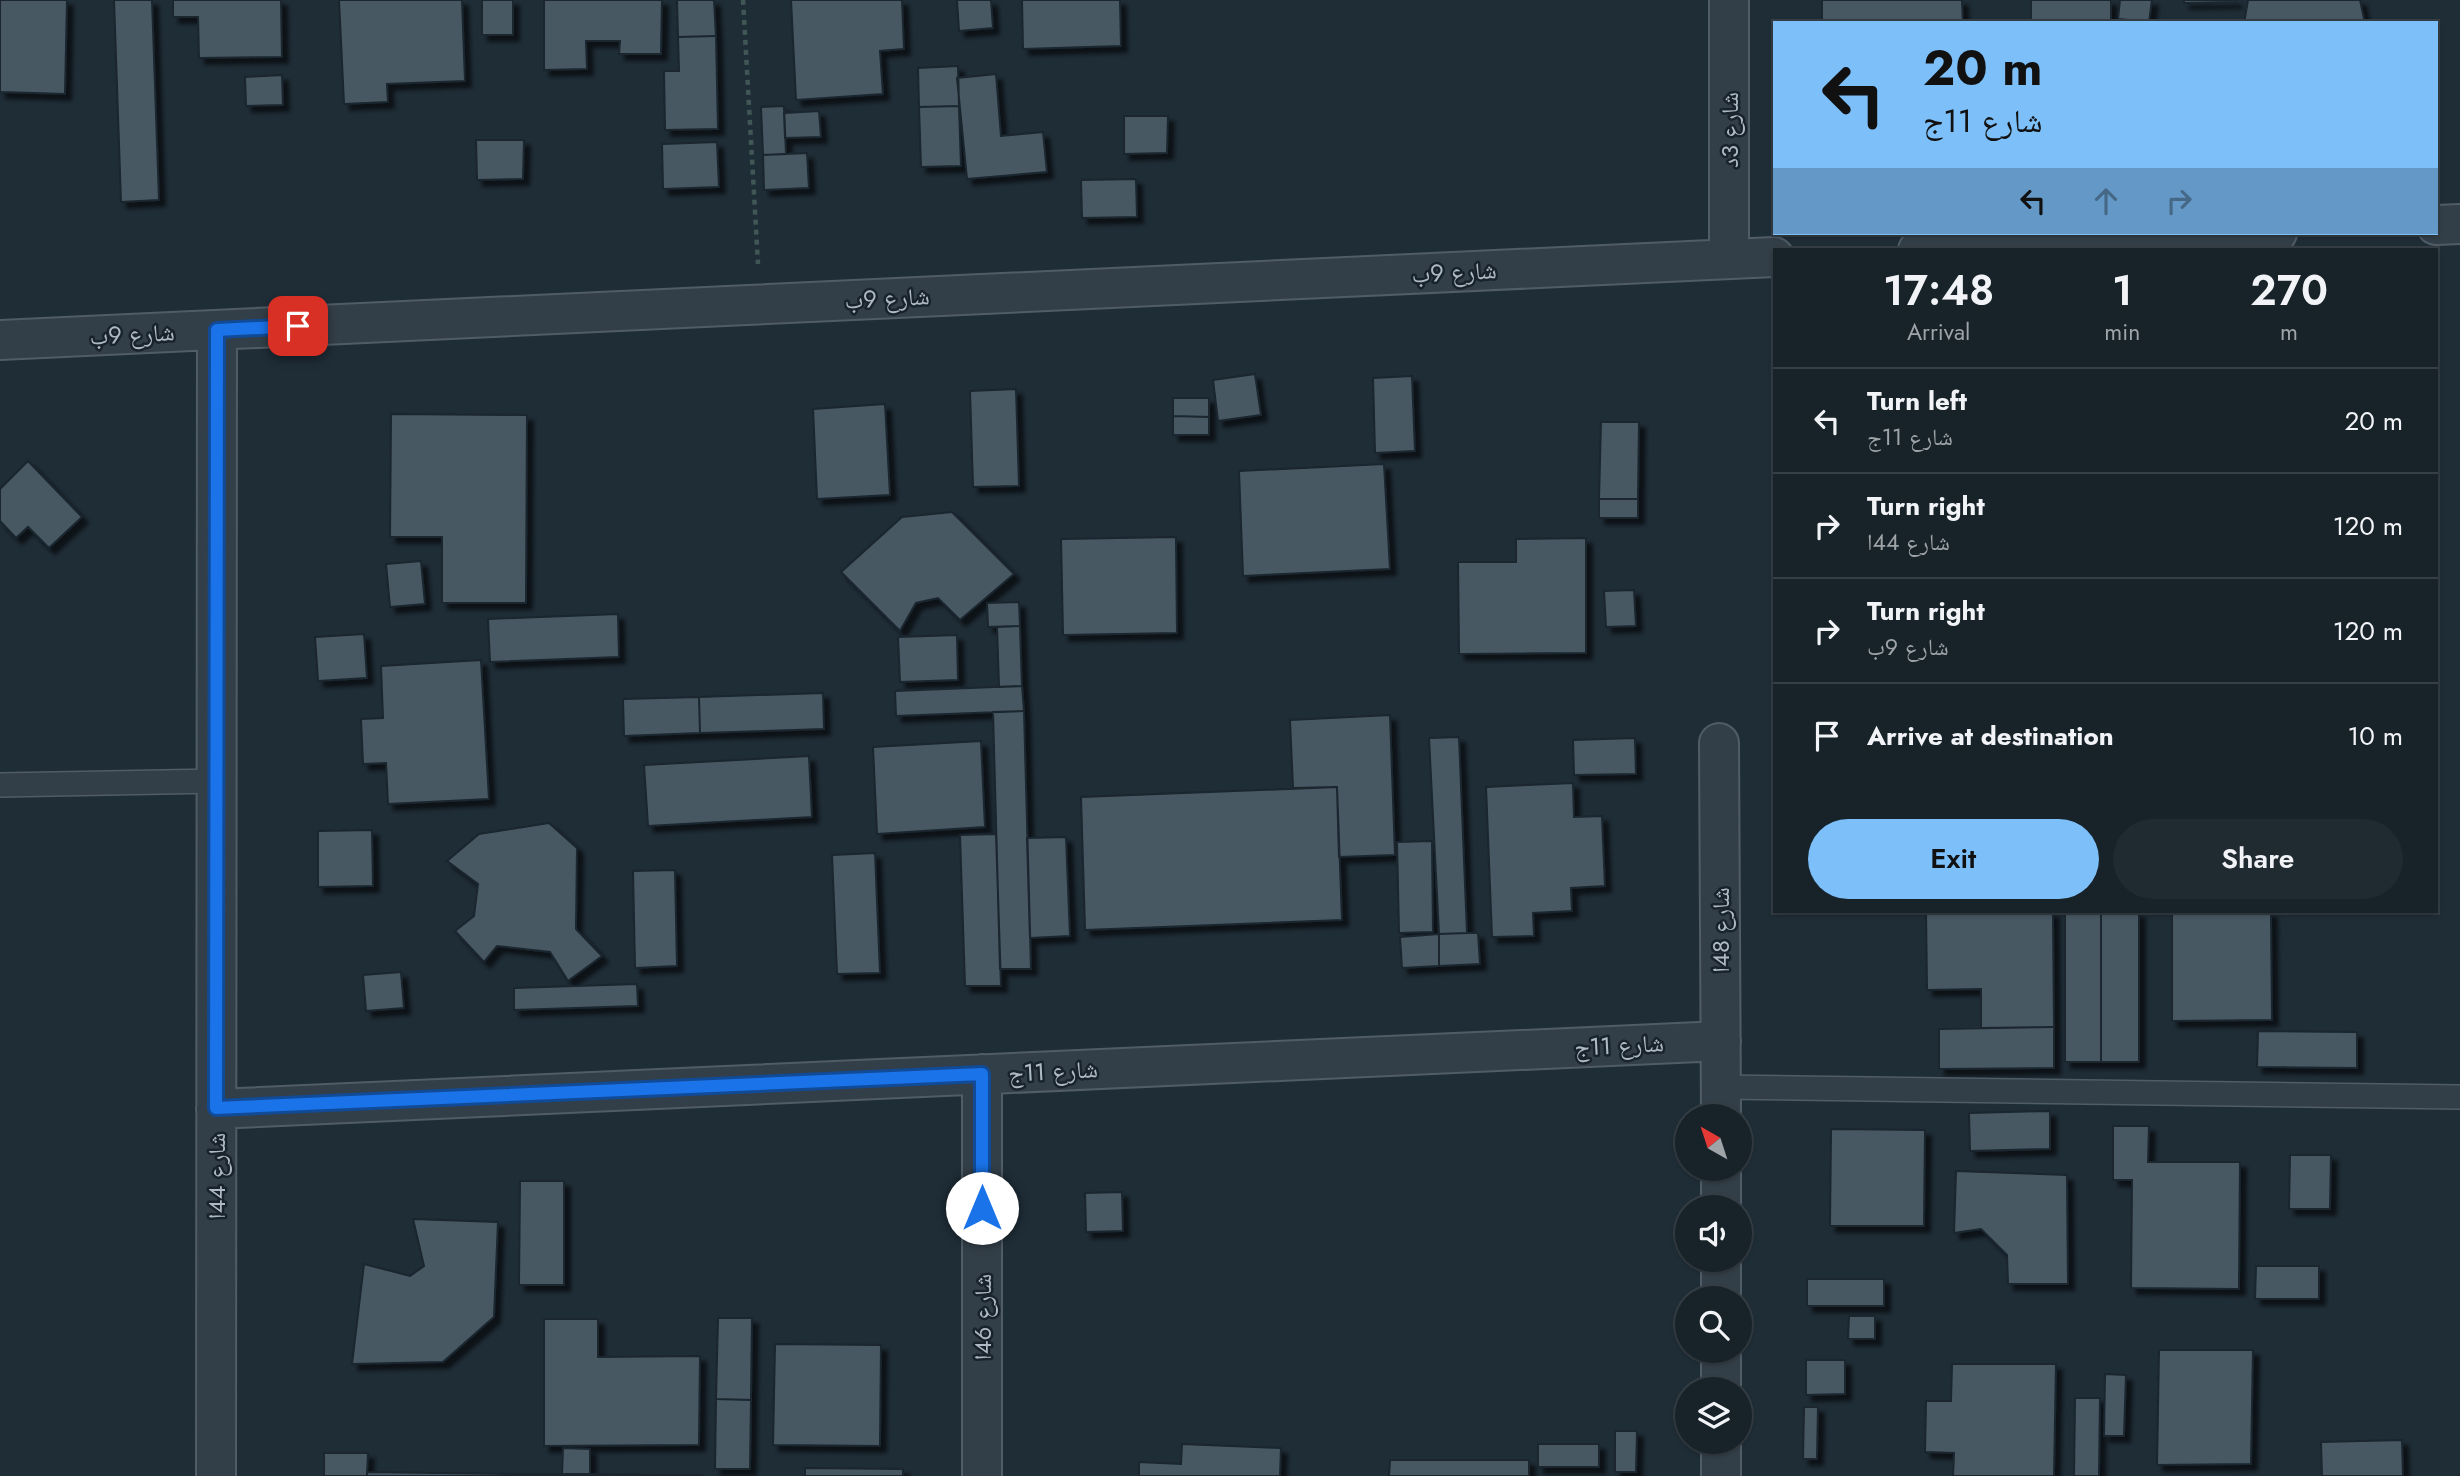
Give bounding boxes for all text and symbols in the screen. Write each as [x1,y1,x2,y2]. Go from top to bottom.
text: 20 m [1923,33,2042,103]
icon: left [1808,49,1899,140]
street label: شارع 3د [1712,92,1747,168]
text: شارع 11ج [1923,98,2043,144]
icon: left [2014,182,2052,220]
icon: ahead [2087,182,2125,220]
icon: right [2160,182,2198,220]
street label: شارع 9ب [1411,252,1497,292]
text: 17:48 [1883,260,1994,321]
text: 1 [2112,260,2133,321]
text: 270 [2250,260,2328,321]
street label: شارع 9ب [844,278,930,318]
pin [268,296,328,356]
icon: arrive [279,307,317,345]
street label: شارع 9ب [89,314,175,354]
text: Arrival [1907,315,1970,349]
text: min [2104,315,2140,349]
text: m [2280,315,2298,349]
text: Turn left [1867,382,1967,420]
icon: left [1808,402,1846,440]
text: 20 m [2345,402,2403,440]
text: شارع 11ج [1867,420,1953,454]
text: Turn right [1867,487,1985,525]
icon: right [1808,507,1846,545]
text: 120 m [2333,507,2403,545]
text: شارع 44ا [1867,525,1950,559]
text: Turn right [1867,592,1985,630]
icon: right [1808,612,1846,650]
text: 120 m [2333,612,2403,650]
text: شارع 9ب [1867,630,1949,664]
icon: arrive [1808,717,1846,755]
text: Arrive at destination [1867,717,2114,755]
text: 10 m [2348,717,2403,755]
button: Exit [1808,819,2099,899]
button: Share [2113,819,2403,899]
street label: شارع 48ا [1703,887,1738,973]
street label: شارع 11ج [1573,1025,1665,1065]
street label: شارع 11ج [1007,1051,1099,1091]
north arrow [1675,1104,1752,1181]
map controls [1675,1104,1752,1454]
street label: شارع 44ا [199,1133,234,1219]
position arrow [945,1171,1019,1245]
button: sound [1675,1195,1752,1272]
street label: شارع 46ا [965,1274,1000,1360]
button: search [1675,1286,1752,1363]
button: layers [1675,1377,1752,1454]

